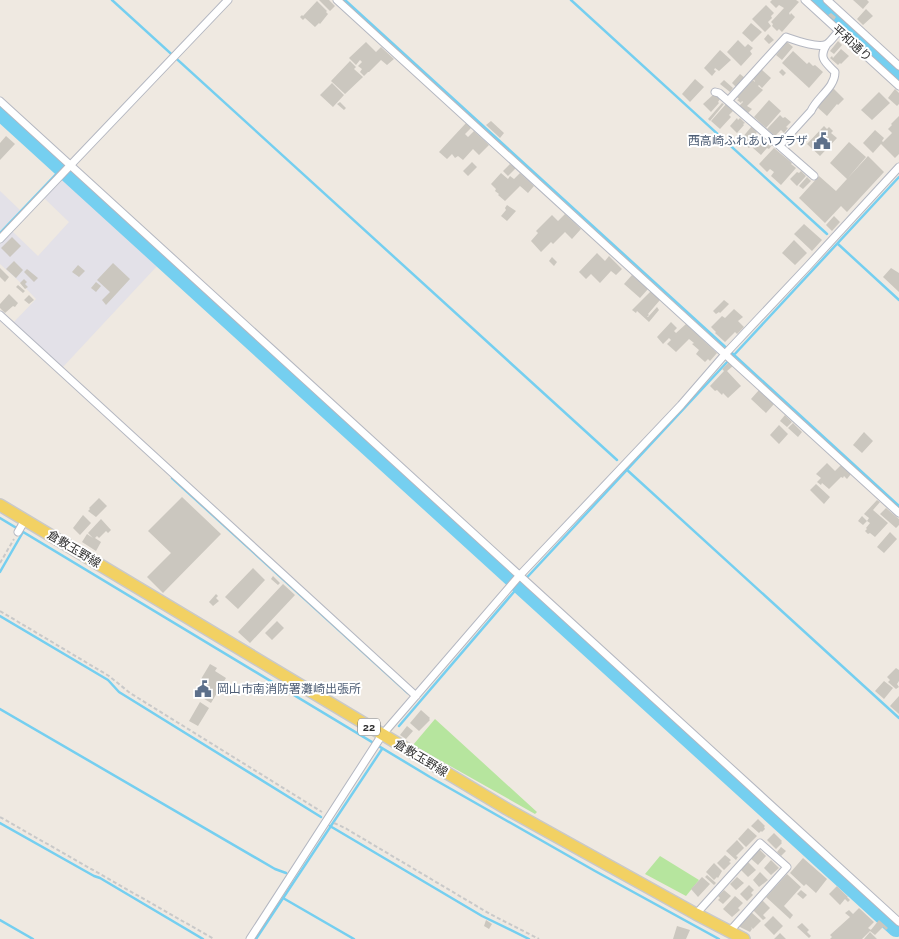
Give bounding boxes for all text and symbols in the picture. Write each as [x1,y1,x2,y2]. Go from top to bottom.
street label: 平和通り [829,22,875,64]
public building icon: 西高崎ふれあいプラザ [812,131,832,151]
place label: 西高崎ふれあいプラザ [688,134,808,148]
street label: 倉敷玉野線 [45,528,103,570]
public building icon: 岡山市南消防署灘崎出張所 [193,679,213,699]
place label: 岡山市南消防署灘崎出張所 [217,682,361,696]
road number: 22 [358,719,380,736]
street label: 倉敷玉野線 [392,737,450,779]

